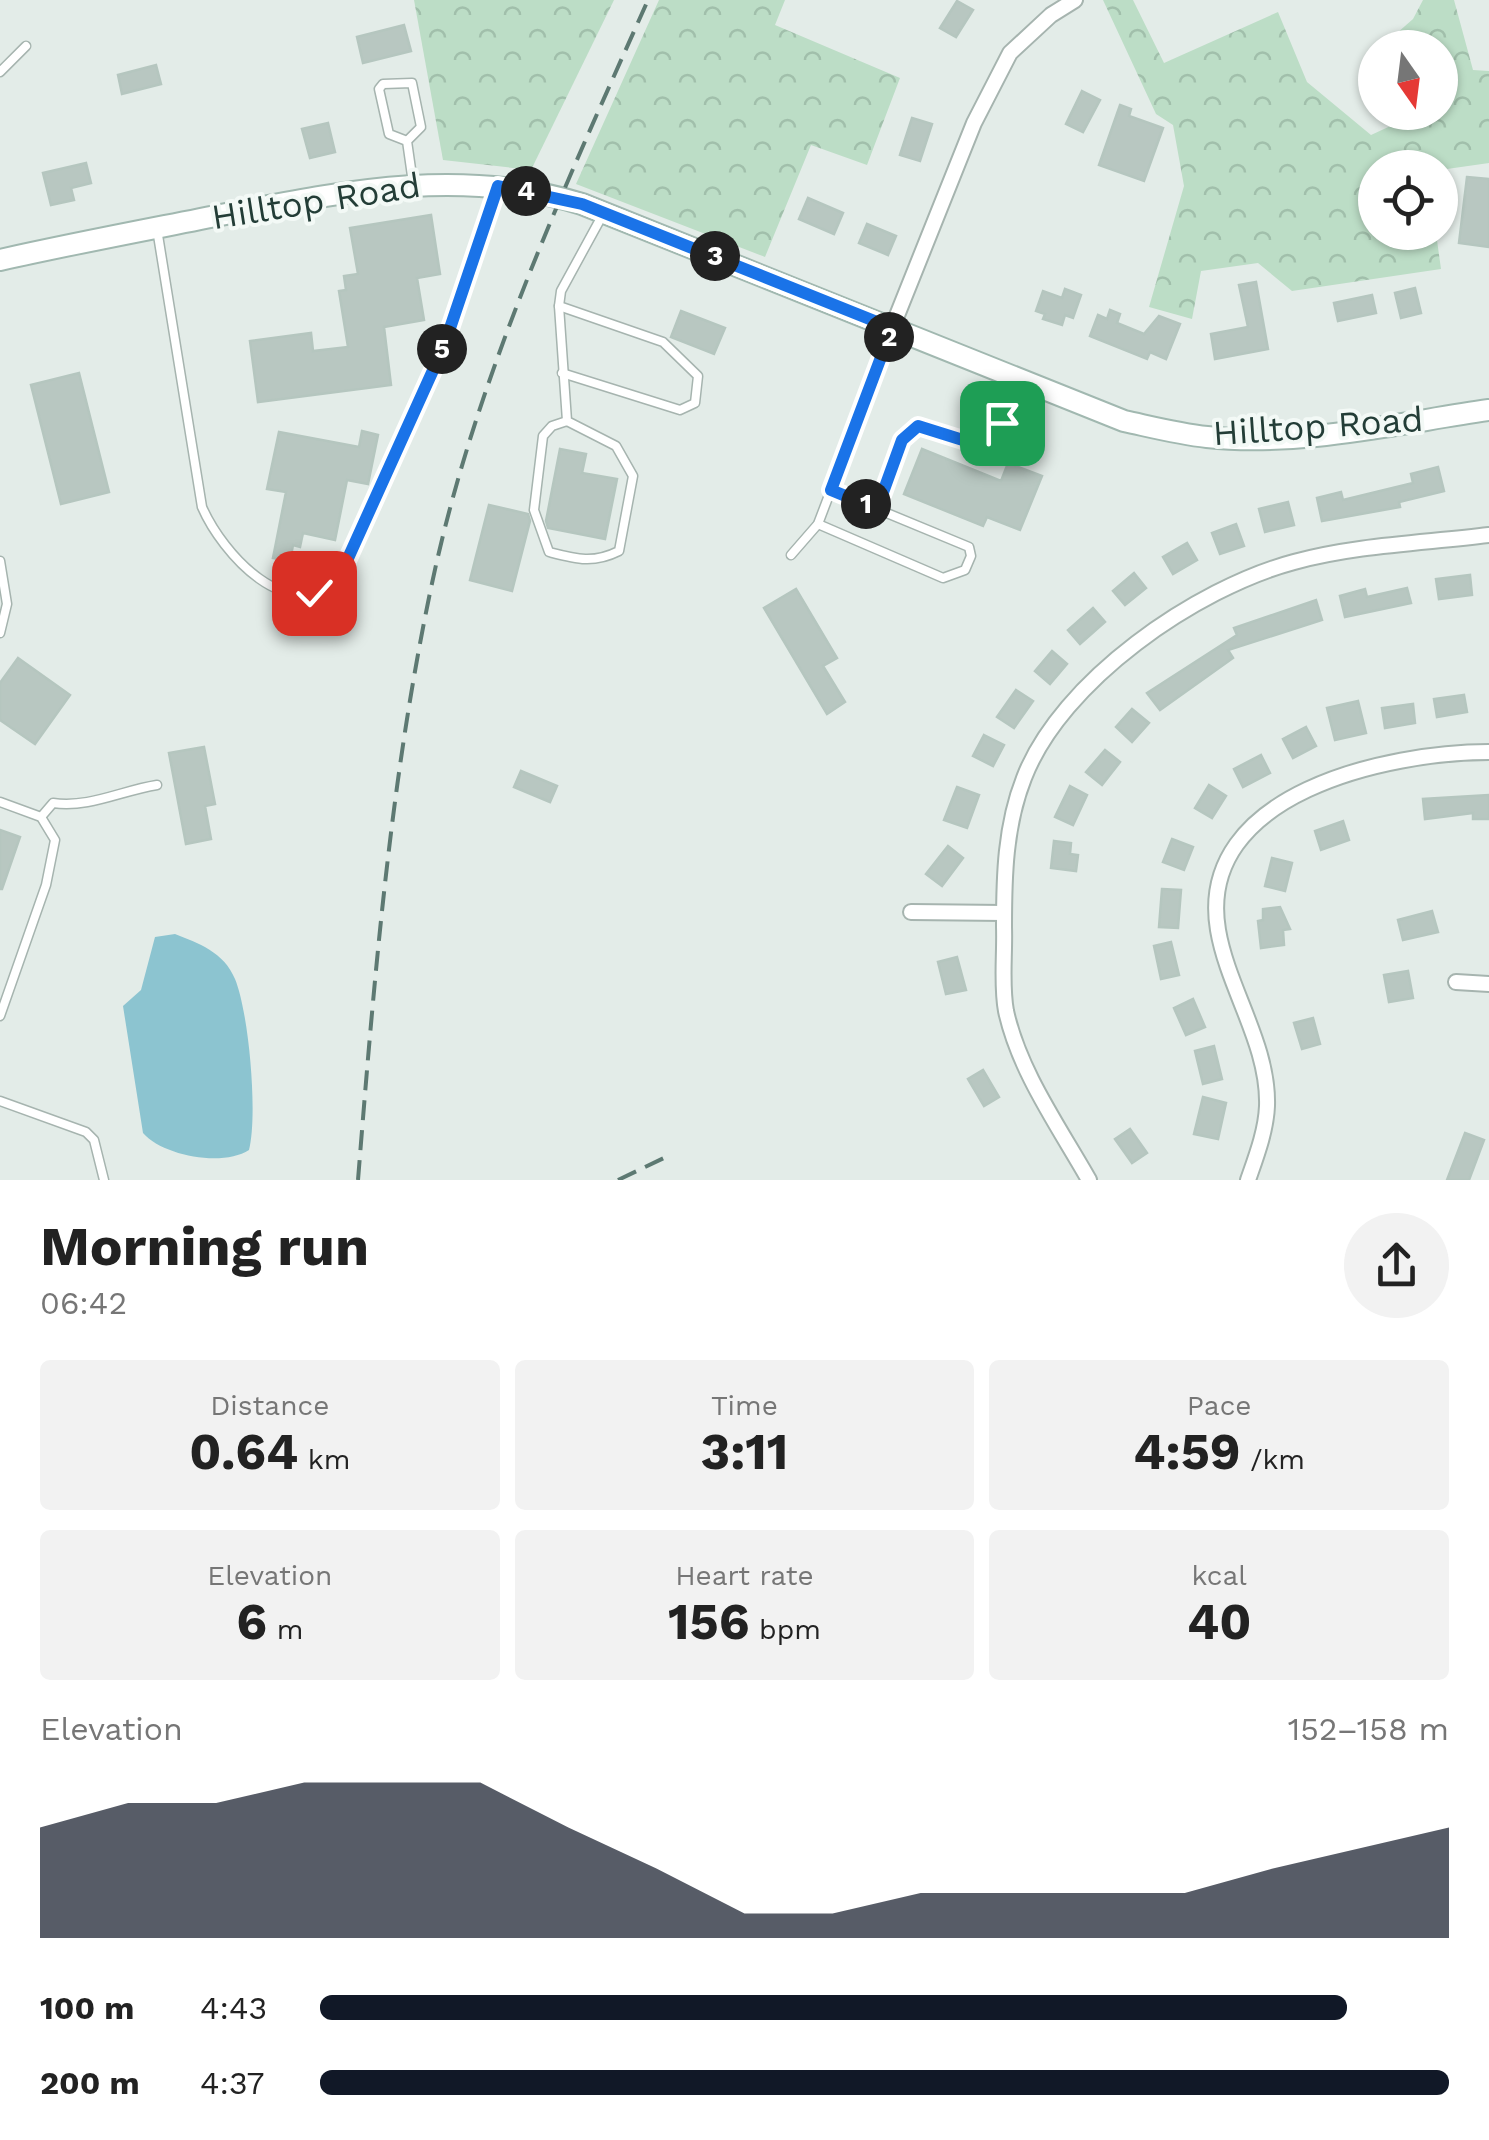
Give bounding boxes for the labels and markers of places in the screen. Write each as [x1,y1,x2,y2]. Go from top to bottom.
pin: 4 [501,166,551,216]
pin: 3 [690,231,740,281]
pin: 2 [864,312,914,362]
pin: 5 [417,324,467,374]
pin [960,381,1045,466]
pin: 1 [841,479,891,529]
pin [272,551,357,636]

